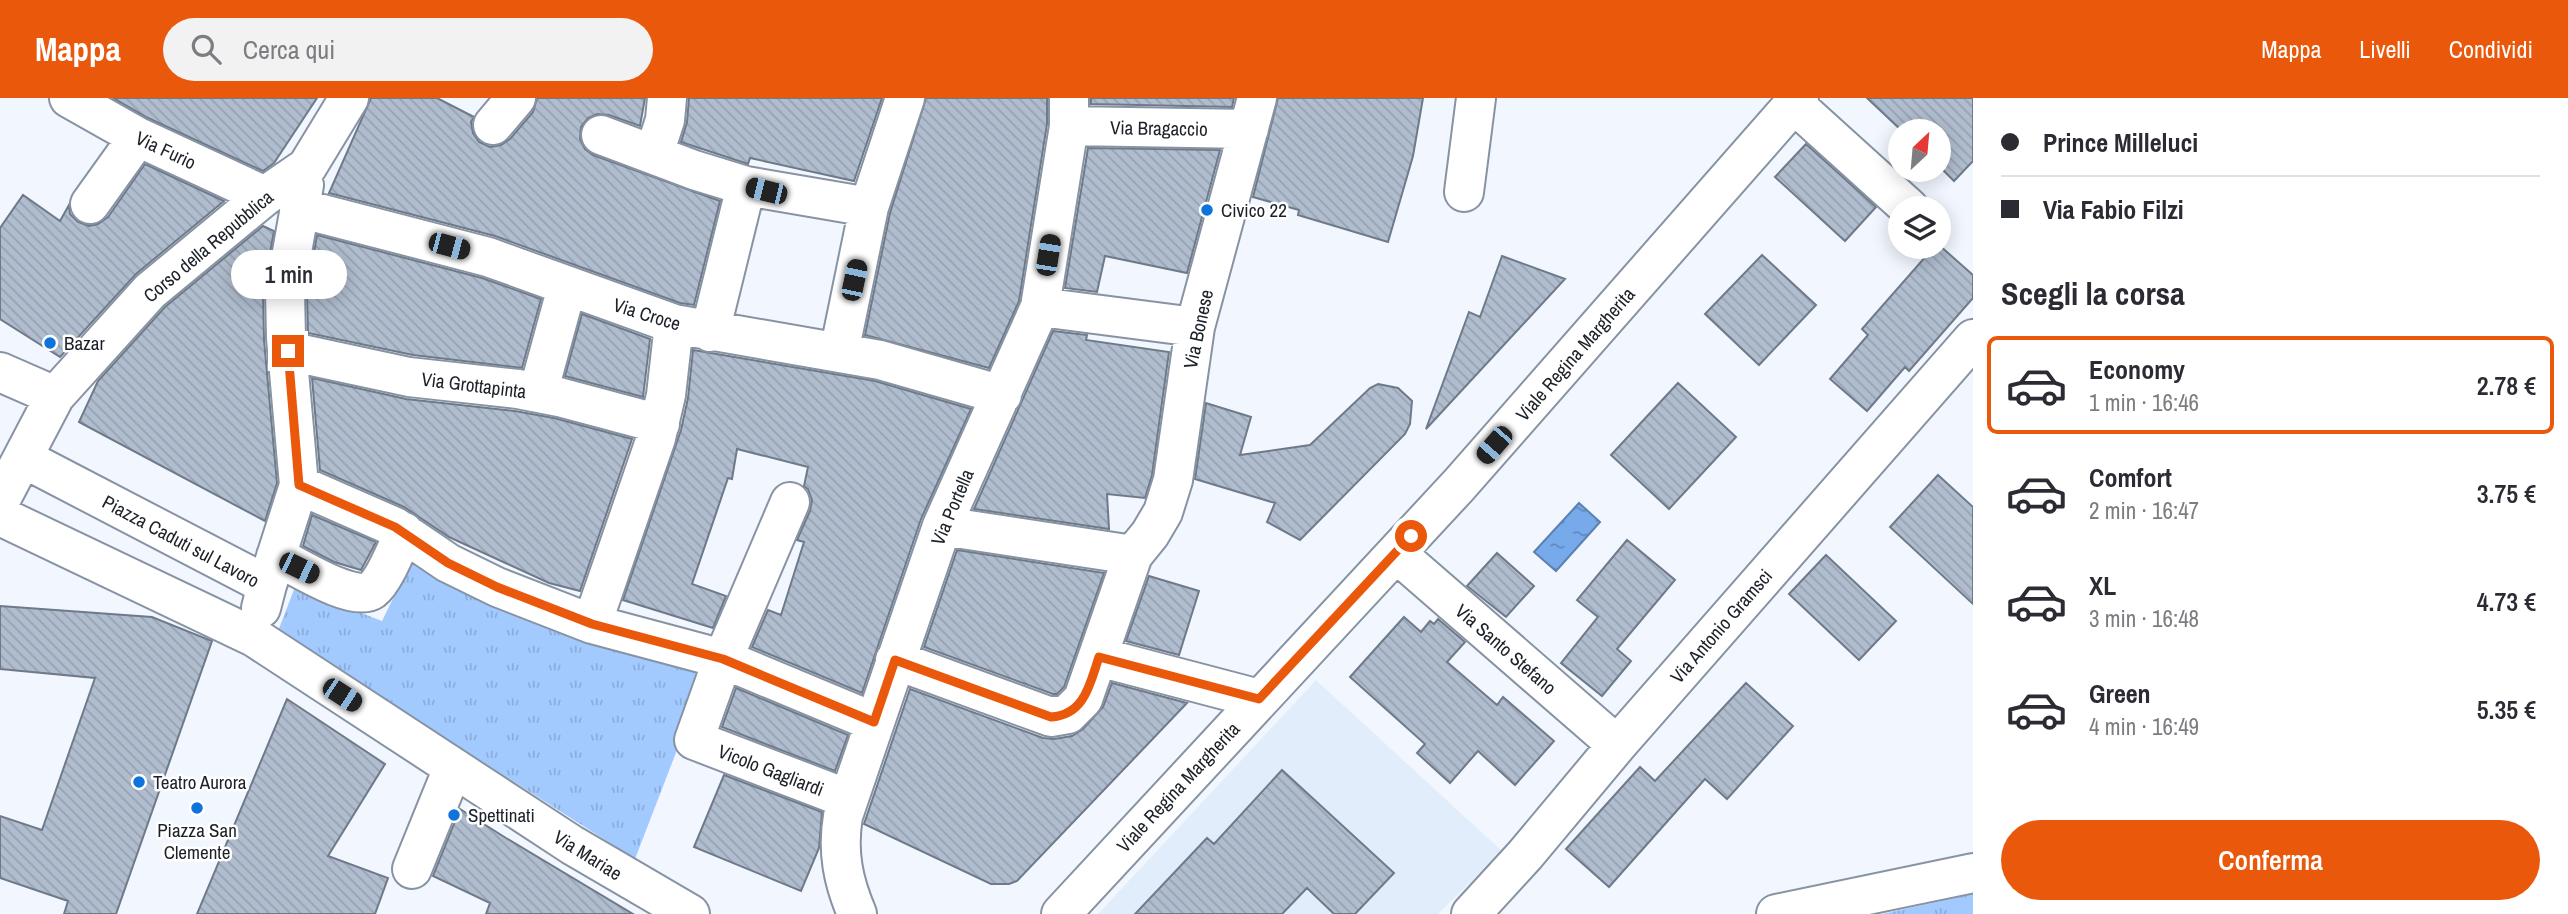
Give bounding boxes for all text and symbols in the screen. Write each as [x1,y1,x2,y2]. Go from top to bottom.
search box [163,18,653,81]
text: Mappa [35,27,121,71]
icon: search [187,30,225,68]
text: Cerca qui [243,32,335,67]
text: Mappa [2261,33,2321,65]
text: Livelli [2359,33,2411,65]
text: Condividi [2449,33,2533,65]
street label: Via Bragaccio [1110,114,1208,142]
north arrow [1888,119,1951,182]
map controls [1888,119,1951,259]
street label: Via Furio [132,125,200,175]
text: Prince Milleluci [2043,125,2198,160]
car [744,176,789,206]
street label: Corso della Repubblica [138,184,279,308]
text: Via Fabio Filzi [2043,192,2184,227]
button: layers [1888,196,1951,259]
place label: Civico 22 [1221,197,1287,223]
marker: Civico 22 [1199,202,1215,218]
car [426,230,473,262]
car [1035,233,1062,277]
callout: 1 min [230,250,346,299]
car [840,257,869,303]
text: 1 min [265,259,313,290]
text: Scegli la corsa [2001,272,2185,315]
street label: Viale Regina Margherita [1510,281,1641,426]
street label: Via Bonese [1177,287,1219,371]
street label: Via Croce [610,291,684,337]
place label: Bazar [64,330,106,356]
marker: Bazar [42,335,58,351]
route end [272,335,304,367]
text: Economy [2089,352,2185,387]
icon: car [2005,354,2068,417]
street label: Via Grottapinta [420,366,528,404]
text: 2.78 € [2477,368,2536,403]
text: 1 min · 16:46 [2089,387,2199,418]
car [1473,422,1516,468]
text: Comfort [2089,460,2172,495]
icon: car [2005,462,2068,525]
street label: Via Portella [924,465,980,549]
text: 3.75 € [2477,476,2536,511]
street label: Piazza Caduti sul Lavoro [98,489,264,593]
text: 2 min · 16:47 [2089,495,2199,526]
route start [1395,520,1427,552]
car [276,549,323,587]
street label: Via Antonio Gramsci [1664,563,1778,689]
text: XL [2089,568,2116,603]
icon: car [2005,570,2068,633]
text: 4.73 € [2477,584,2536,619]
street label: Via Santo Stefano [1450,598,1562,700]
text: 3 min · 16:48 [2089,603,2199,634]
car [319,675,366,715]
text: Green [2089,676,2151,711]
icon: car [2005,678,2068,741]
text: 5.35 € [2477,692,2536,727]
text: 4 min · 16:49 [2089,711,2199,742]
street label: Viale Regina Margherita [1111,716,1246,858]
street label: Vicolo Gagliardi [714,738,828,802]
place label: Teatro Aurora [153,769,247,795]
marker: Teatro Aurora [131,774,147,790]
marker: Piazza San Clemente [189,800,205,816]
place label: Spettinati [468,802,535,828]
marker: Spettinati [446,807,462,823]
place label: Piazza San Clemente [157,817,237,865]
button: Conferma [2001,820,2540,900]
street label: Via Mariae [549,824,627,886]

